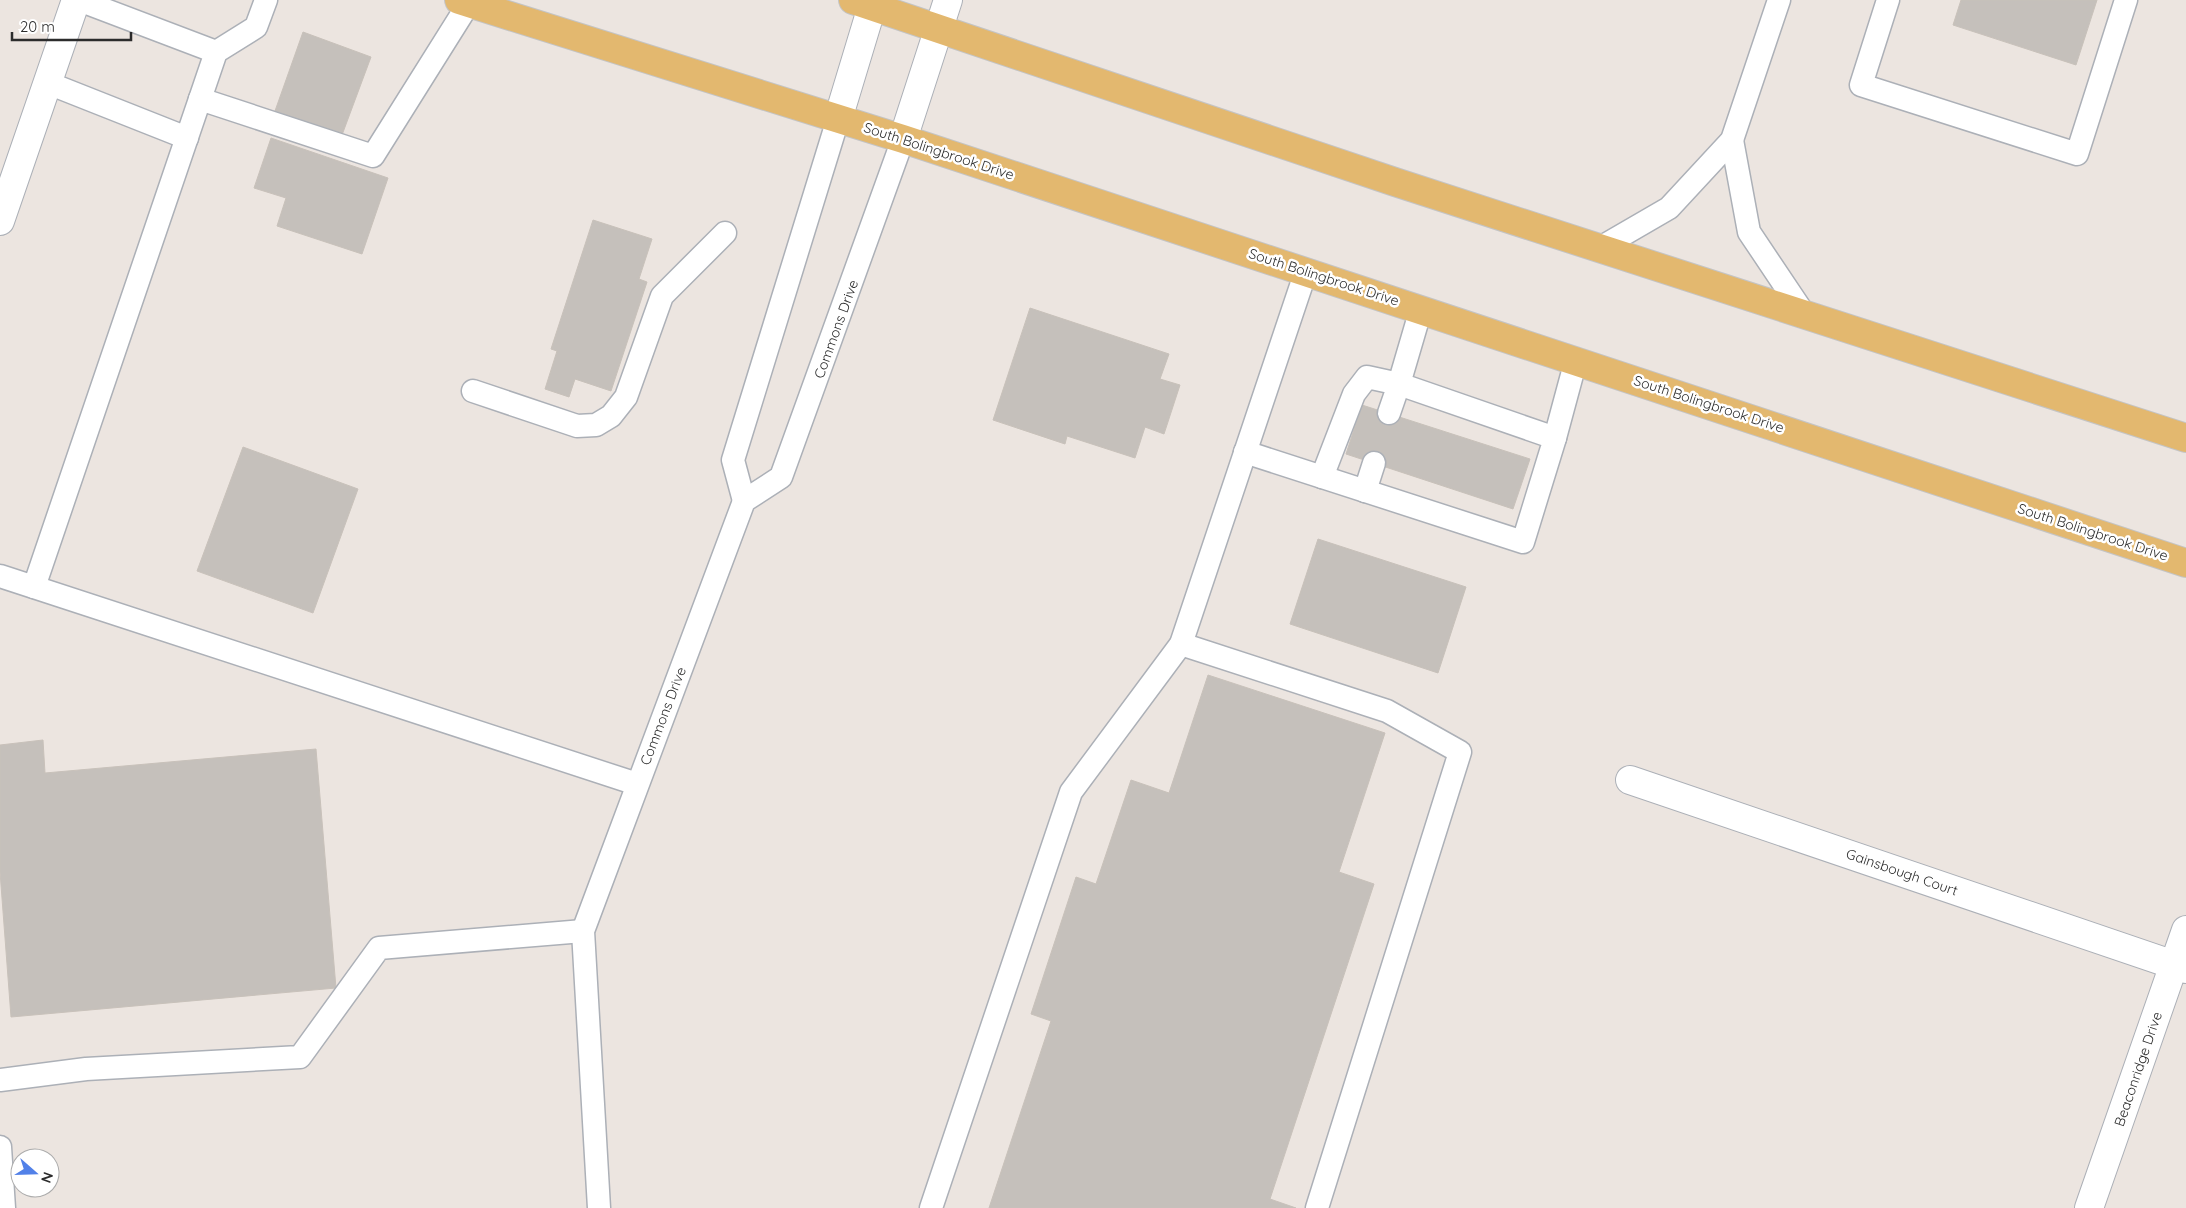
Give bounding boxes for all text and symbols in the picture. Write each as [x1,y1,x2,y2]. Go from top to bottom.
scale bar [12,10,131,42]
text: 20 m [20,17,55,36]
street label: South Bolingbrook Drive [862,118,1016,184]
street label: South Bolingbrook Drive [1247,244,1401,310]
street label: Commons Drive [810,277,862,381]
street label: South Bolingbrook Drive [1632,371,1786,437]
street label: South Bolingbrook Drive [2016,499,2170,565]
street label: Commons Drive [636,664,690,768]
street label: Gainsbough Court [1844,844,1960,900]
street label: Beaconridge Drive [2110,1009,2166,1129]
north arrow [10,1148,60,1198]
text: N [37,1170,57,1185]

